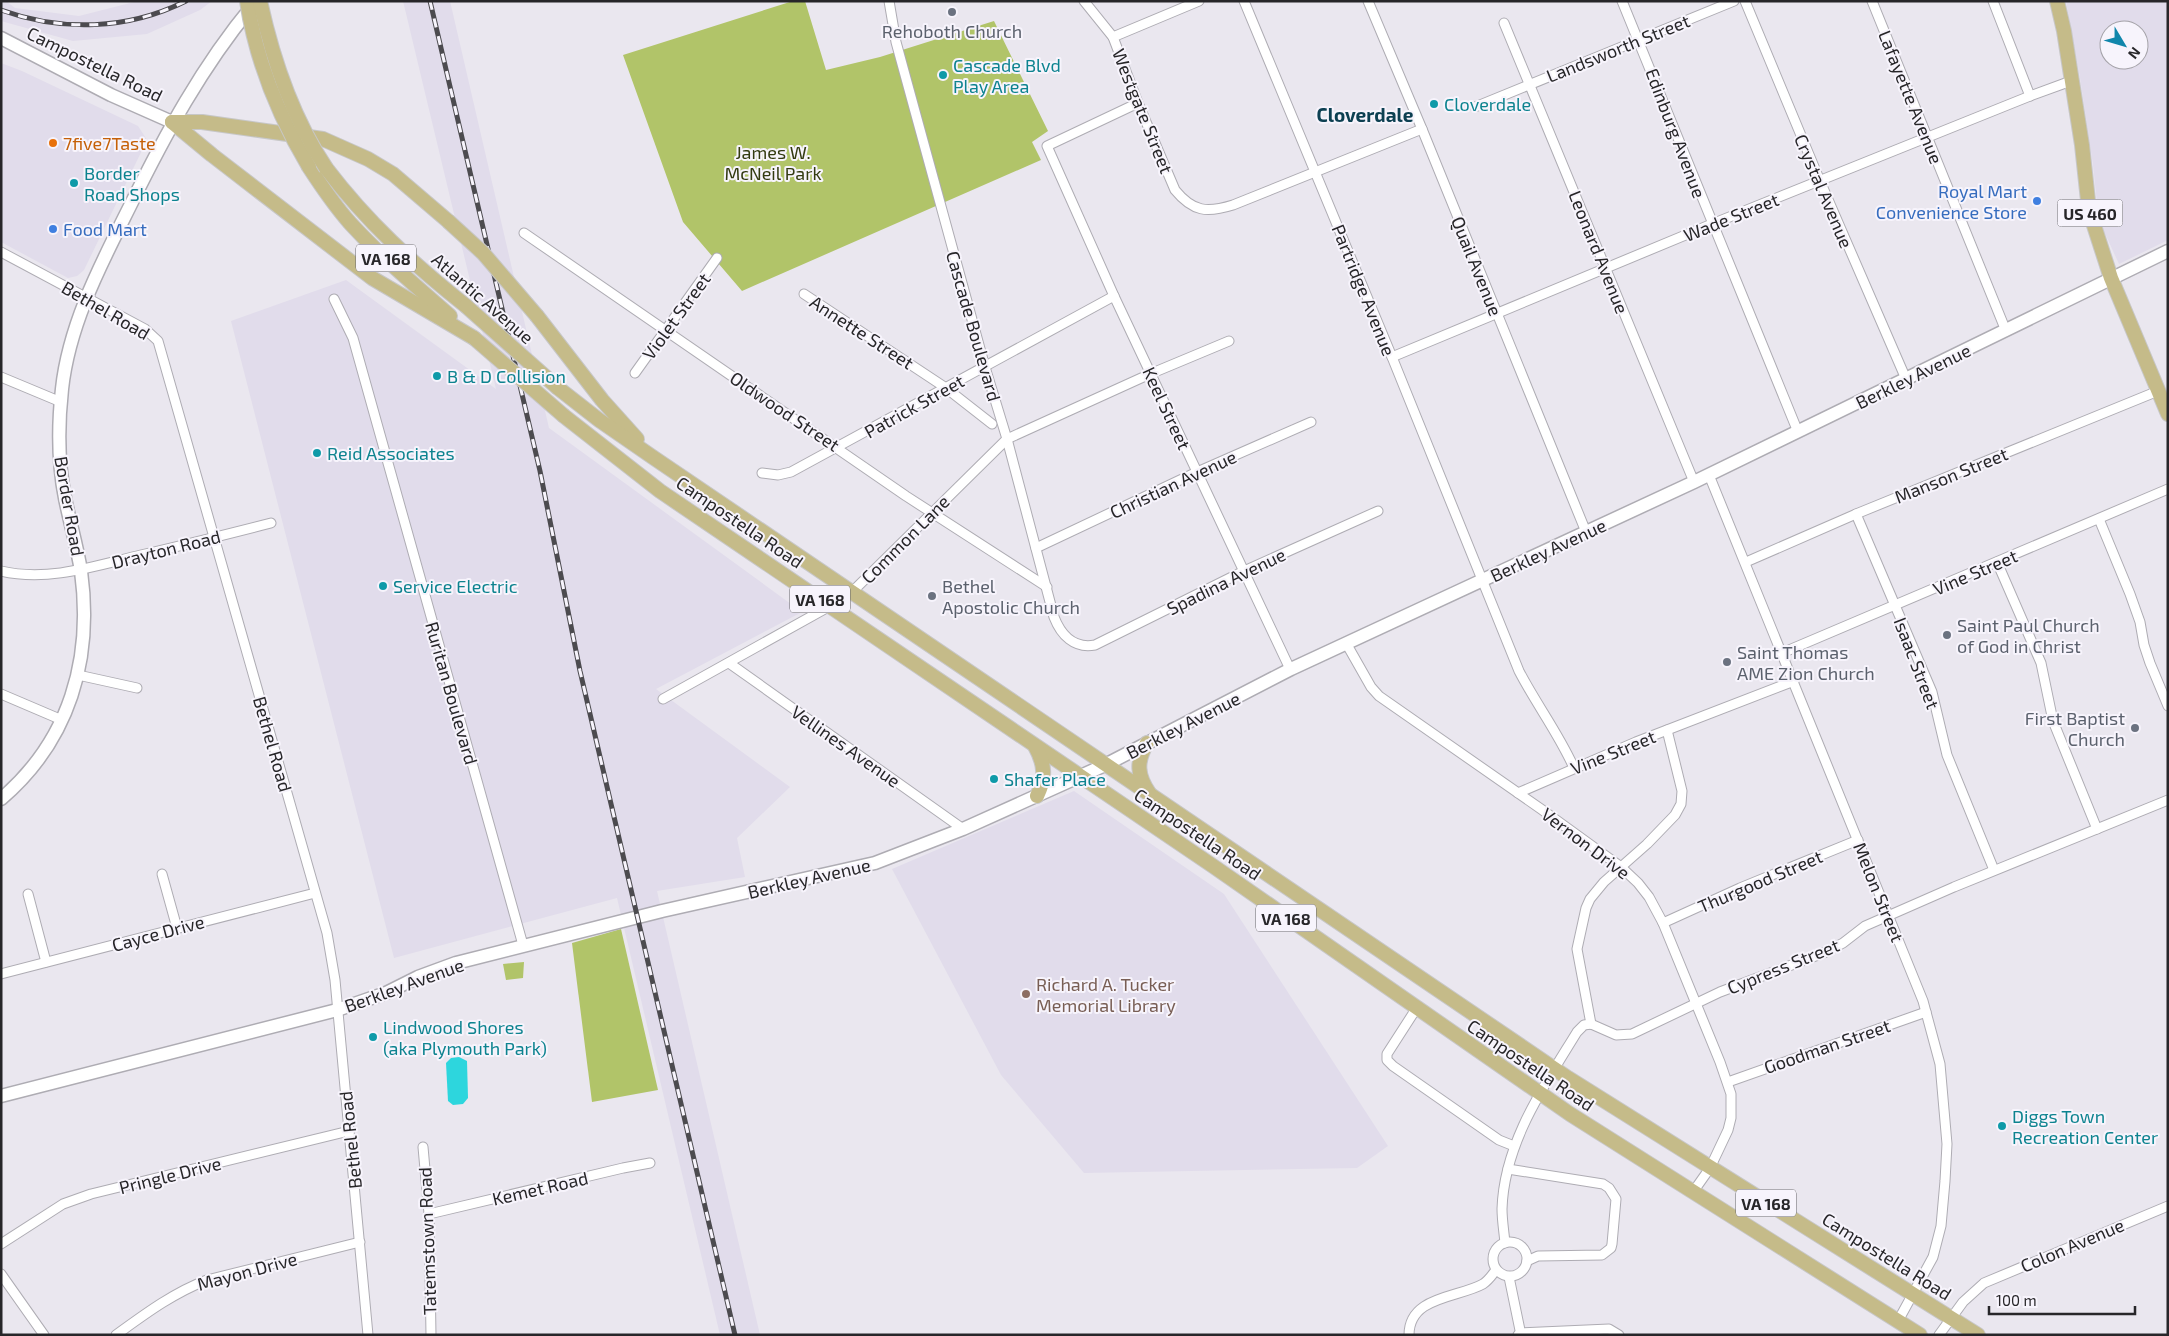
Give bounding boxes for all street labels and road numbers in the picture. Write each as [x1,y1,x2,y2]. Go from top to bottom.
street label: Landsworth Street [1543,9,1693,87]
street label: Campostella Road [24,22,166,106]
street label: Lafayette Avenue [1874,27,1948,167]
street label: Westgate Street [1108,45,1178,177]
street label: Edinburg Avenue [1641,65,1711,201]
street label: Crystal Avenue [1790,131,1858,251]
street label: Leonard Avenue [1564,187,1634,317]
street label: Wade Street [1680,188,1782,246]
road number: US 460 [2058,200,2122,227]
street label: Quail Avenue [1447,213,1507,319]
street label: Partridge Avenue [1328,221,1400,359]
road number: VA 168 [356,244,416,272]
street label: Atlantic Avenue [428,248,538,348]
street label: Cascade Boulevard [942,248,1006,404]
street label: Violet Street [637,268,715,364]
street label: Bethel Road [58,276,154,344]
street label: Annette Street [806,290,918,374]
street label: Berkley Avenue [1852,339,1974,413]
street label: Keel Street [1138,363,1196,453]
street label: Oldwood Street [726,366,844,456]
street label: Patrick Street [860,369,968,442]
street label: Manson Street [1891,442,2011,508]
street label: Christian Avenue [1106,445,1240,523]
street label: Border Road [50,454,90,558]
street label: Campostella Road [672,471,808,573]
street label: Common Lane [856,490,954,588]
street label: Berkley Avenue [1487,514,1609,586]
street label: Drayton Road [109,525,223,573]
street label: Spadina Avenue [1163,543,1289,619]
street label: Vine Street [1929,544,2021,600]
road number: VA 168 [790,586,850,612]
street label: Isaac Street [1889,614,1945,712]
street label: Ruritan Boulevard [421,619,483,767]
street label: Berkley Avenue [1122,687,1244,763]
street label: Bethel Road [249,694,297,794]
street label: Vellines Avenue [787,700,905,792]
street label: Vine Street [1567,725,1659,779]
street label: Campostella Road [1130,783,1266,885]
street label: Vernon Drive [1537,803,1635,883]
street label: Melon Street [1849,839,1909,945]
street label: Thurgood Street [1694,845,1826,917]
street label: Berkley Avenue [746,853,872,903]
road number: VA 168 [1256,904,1316,931]
street label: Cayce Drive [109,910,207,956]
street label: Cypress Street [1724,933,1842,998]
street label: Berkley Avenue [341,953,467,1017]
street label: Campostella Road [1463,1014,1599,1116]
street label: Goodman Street [1761,1014,1893,1078]
street label: Bethel Road [334,1090,366,1190]
street label: Pringle Drive [117,1152,223,1198]
street label: Kemet Road [490,1166,590,1210]
street label: Tatemstown Road [413,1167,441,1315]
road number: VA 168 [1736,1190,1796,1216]
street label: Campostella Road [1818,1207,1956,1305]
street label: Colon Avenue [2017,1213,2127,1277]
street label: Mayon Drive [195,1247,299,1295]

